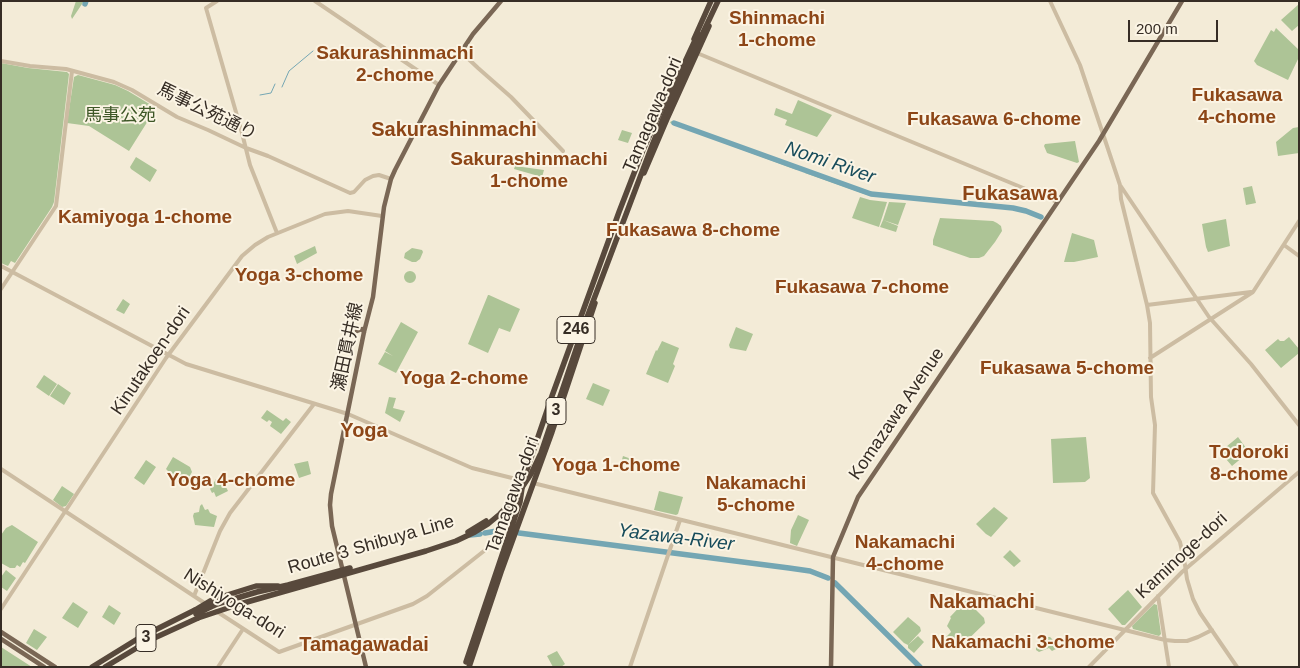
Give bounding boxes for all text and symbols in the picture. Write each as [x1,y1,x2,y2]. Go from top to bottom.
district label: Shinmachi 1-chome [729,8,825,52]
scale bar [1130,10,1220,42]
text: 200 m [1136,20,1178,37]
district label: Sakurashinmachi 2-chome [316,43,474,87]
street label: Tamagawa-dori [619,54,687,176]
street label: 馬事公苑通り [154,79,260,145]
district label: Fukasawa 4-chome [1192,85,1282,129]
park label: 馬事公苑 [84,105,156,127]
district label: Fukasawa 6-chome [907,109,1081,131]
district label: Sakurashinmachi [371,118,537,142]
water label: Nomi River [782,137,878,189]
district label: Sakurashinmachi 1-chome [450,149,608,193]
district label: Fukasawa [962,182,1058,206]
district label: Kamiyoga 1-chome [58,207,232,229]
district label: Fukasawa 8-chome [606,220,780,242]
district label: Yoga 3-chome [235,265,363,287]
district label: Fukasawa 7-chome [775,277,949,299]
street label: 瀬田貫井線 [328,301,368,393]
street label: Kinutakoen-dori [107,303,195,419]
road number: 246 [557,316,595,344]
street label: Komazawa Avenue [845,344,949,484]
district label: Fukasawa 5-chome [980,358,1154,380]
district label: Yoga 2-chome [400,368,528,390]
road number: 3 [546,398,566,424]
district label: Yoga [340,419,388,443]
street label: Tamagawa-dori [482,433,544,557]
district label: Todoroki 8-chome [1209,442,1289,486]
district label: Yoga 1-chome [552,455,680,477]
district label: Yoga 4-chome [167,470,295,492]
district label: Nakamachi 5-chome [706,473,806,517]
street label: Kaminoge-dori [1132,508,1232,604]
street label: Route 3 Shibuya Line [285,511,457,579]
water label: Yazawa-River [617,520,735,556]
district label: Nakamachi 4-chome [855,532,955,576]
street label: Nishiyoga-dori [179,564,289,644]
district label: Nakamachi [929,590,1035,614]
road number: 3 [136,624,156,651]
district label: Nakamachi 3-chome [931,632,1115,654]
district label: Tamagawadai [299,633,429,657]

